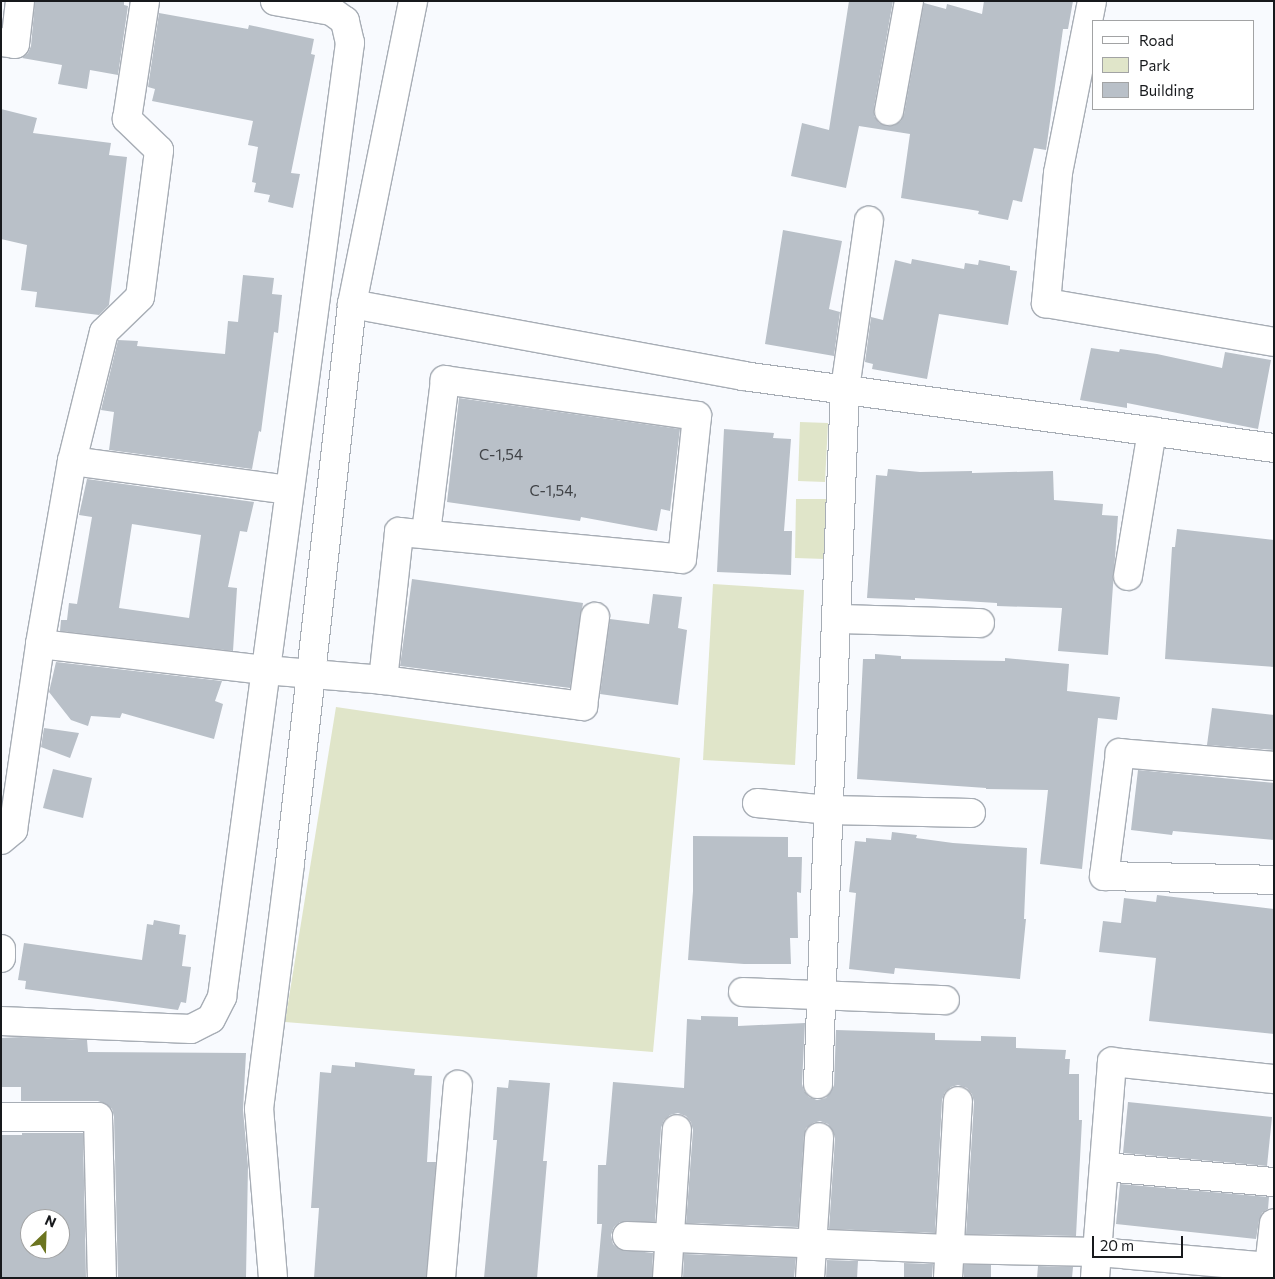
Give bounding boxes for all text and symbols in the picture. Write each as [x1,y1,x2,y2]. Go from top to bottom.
legend [1092,20,1255,110]
text: Road [1139,31,1174,49]
text: Park [1139,56,1170,74]
text: Building [1139,81,1194,99]
house number: C-1,54 [479,446,523,464]
house number: C-1,54, [529,482,577,500]
north arrow [20,1209,70,1259]
text: N [43,1211,59,1231]
scale bar [1095,1226,1186,1258]
text: 20 m [1100,1236,1134,1254]

